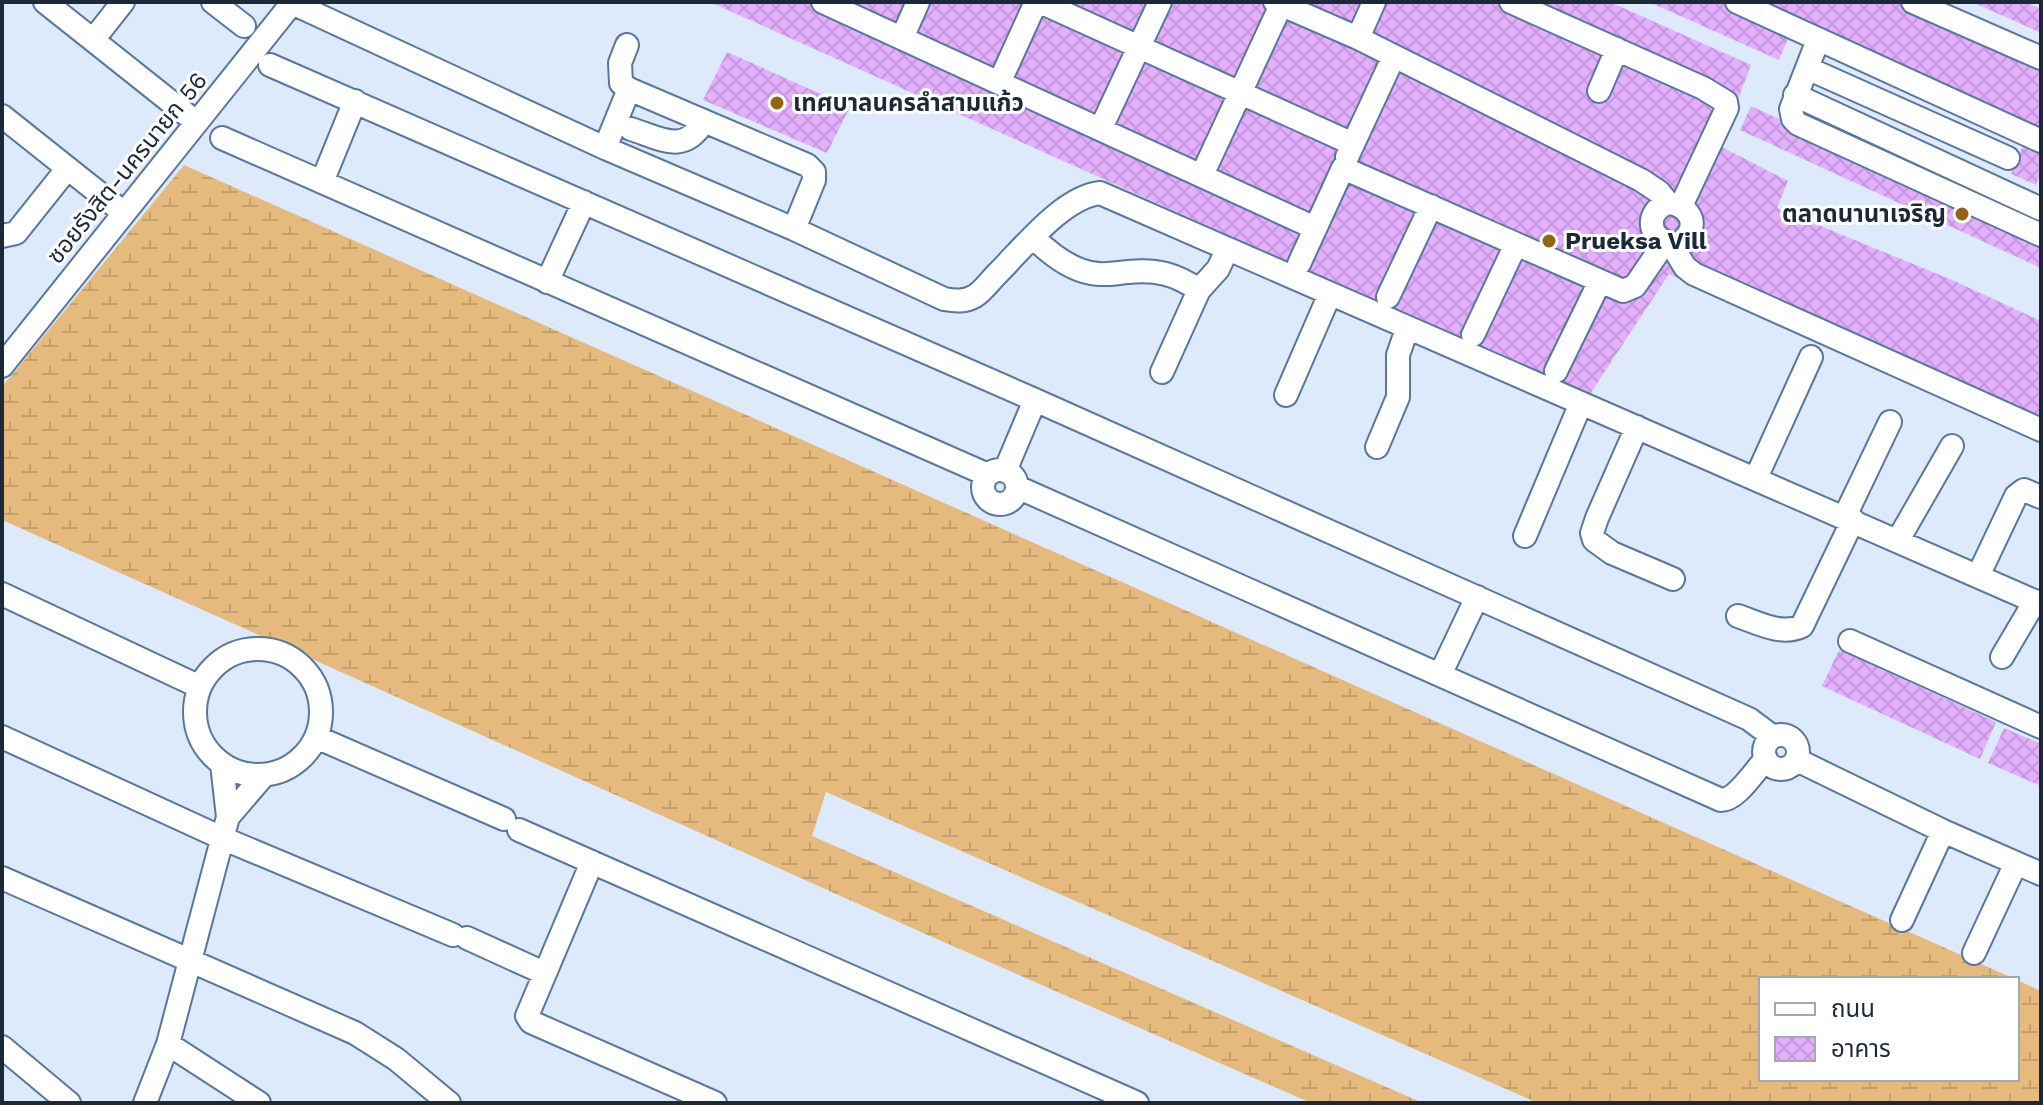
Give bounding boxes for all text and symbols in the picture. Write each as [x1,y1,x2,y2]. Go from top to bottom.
street label: ซอยรังสิต-นครนายก 56 [41,67,213,269]
place label: เทศบาลนครลำสามแก้ว [793,89,1024,117]
marker: เทศบาลนครลำสามแก้ว [768,94,786,112]
place label: ตลาดนานาเจริญ [1782,200,1946,228]
marker: ตลาดนานาเจริญ [1953,205,1971,223]
place label: Prueksa Vill [1565,227,1707,255]
marker: Prueksa Vill [1540,232,1558,250]
legend [1759,977,2019,1081]
text: ถนน [1831,995,1875,1023]
text: อาคาร [1831,1035,1891,1063]

